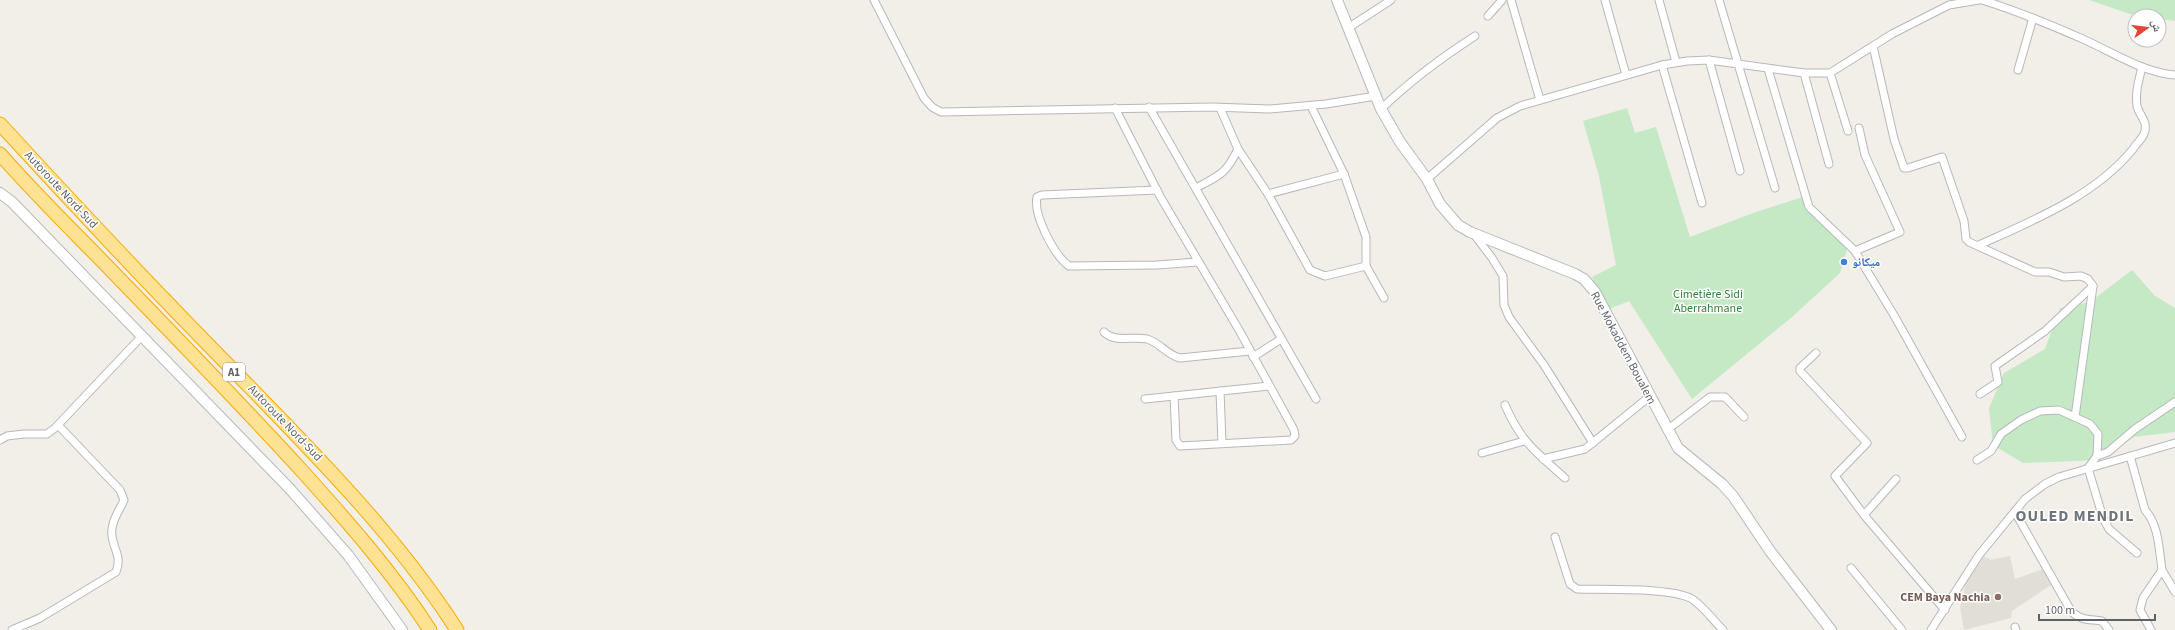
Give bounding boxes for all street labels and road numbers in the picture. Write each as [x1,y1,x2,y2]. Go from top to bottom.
street label: Autoroute Nord-Sud [20,147,102,233]
street label: Rue Mokaddem Boualem [1586,289,1660,407]
road number: A1 [223,363,245,381]
street label: Autoroute Nord-Sud [244,381,326,465]

